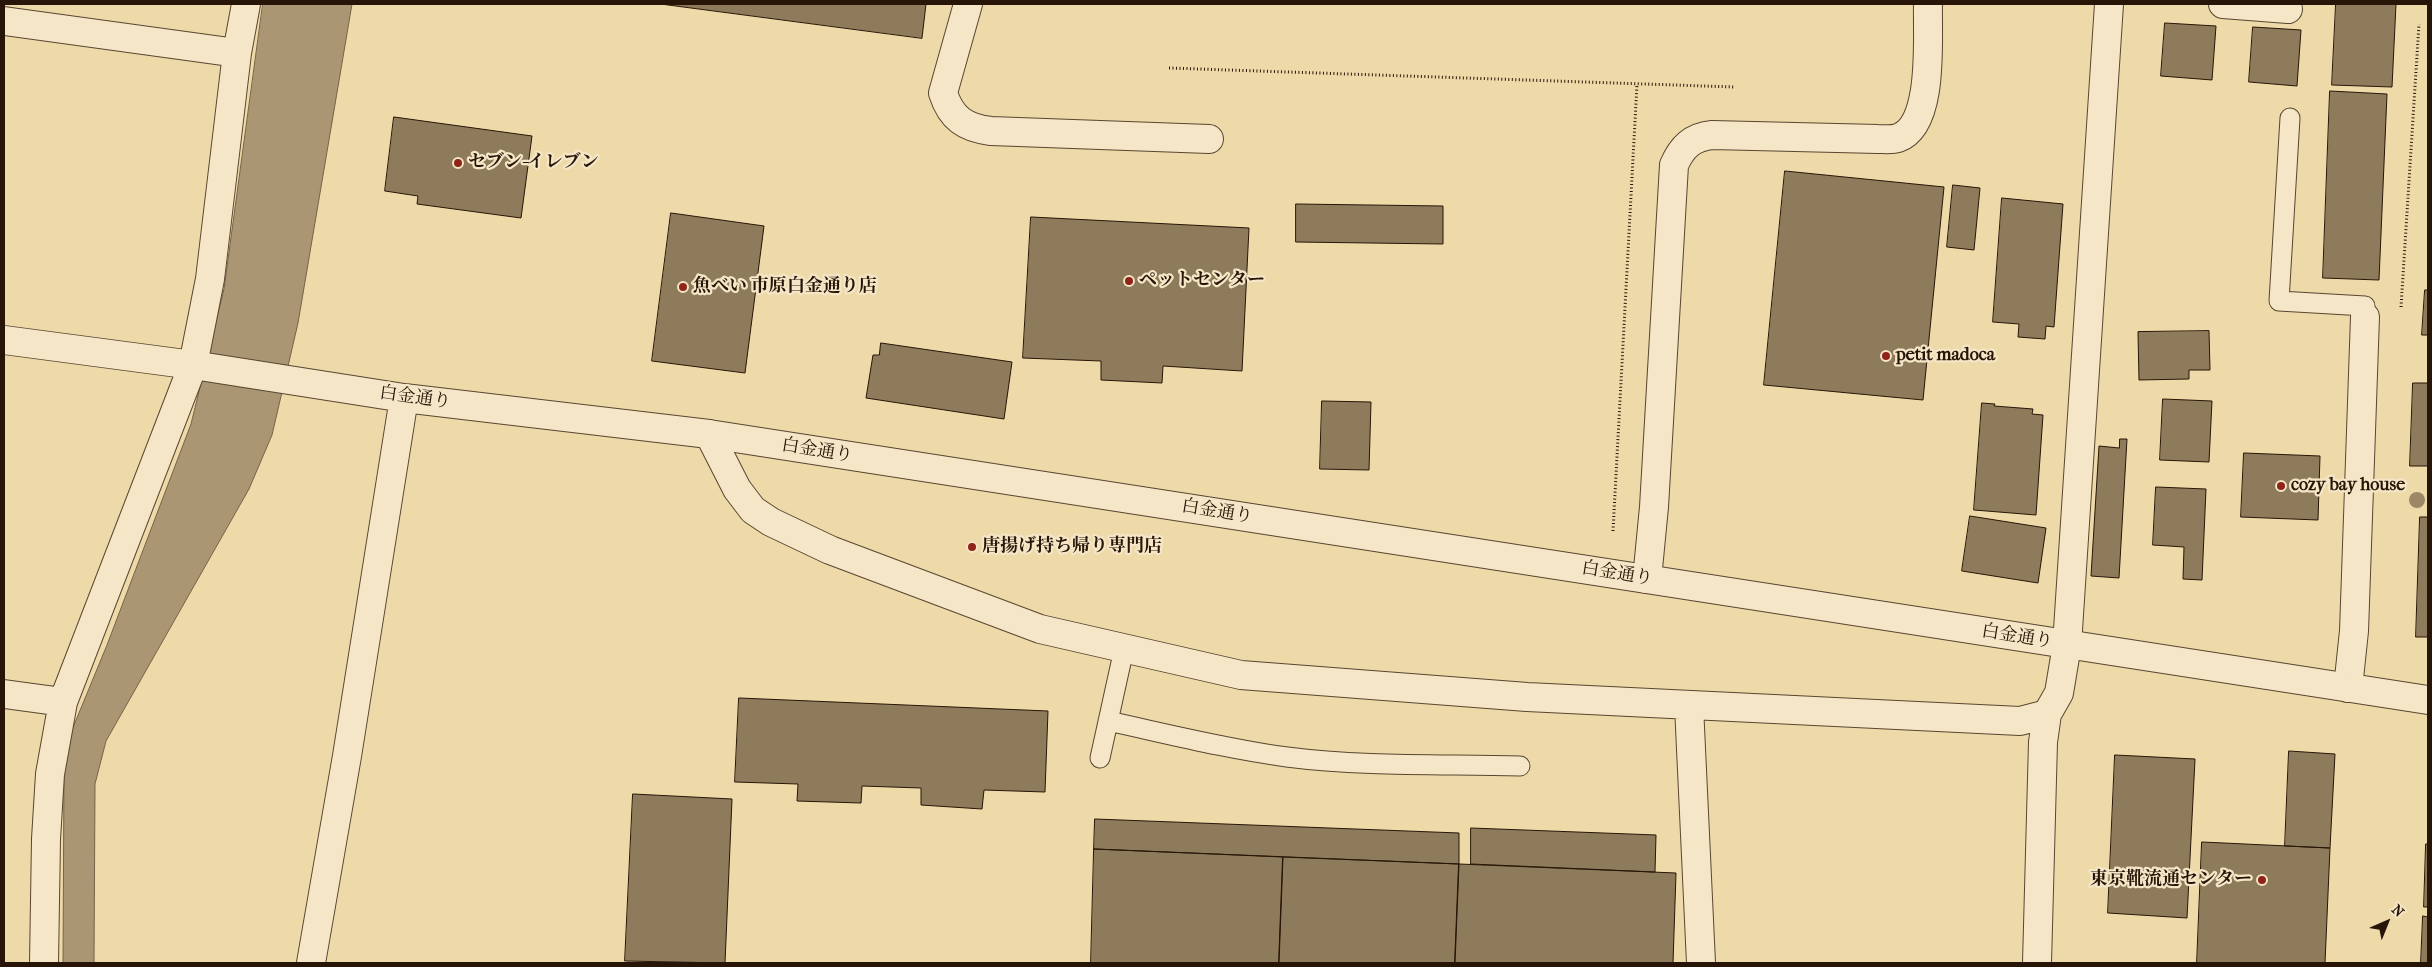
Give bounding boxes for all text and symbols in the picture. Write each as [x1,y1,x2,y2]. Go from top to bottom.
place label: セブン-イレブン [468,152,599,174]
marker: セブン-イレブン [452,157,464,169]
place label: ペットセンター [1139,270,1265,292]
marker: ペットセンター [1123,275,1135,287]
place label: 魚べい 市原白金通り店 [693,276,877,298]
marker: 魚べい 市原白金通り店 [677,281,689,293]
place label: petit madoca [1896,345,1995,367]
marker: petit madoca [1880,350,1892,362]
street label: 白金通り [378,382,452,414]
street label: 白金通り [780,435,854,467]
place label: cozy bay house [2291,475,2405,497]
marker: cozy bay house [2275,480,2287,492]
street label: 白金通り [1180,496,1254,528]
place label: 唐揚げ持ち帰り専門店 [982,536,1162,558]
marker: 唐揚げ持ち帰り専門店 [966,541,978,553]
street label: 白金通り [1580,558,1654,590]
street label: 白金通り [1980,621,2054,653]
place label: 東京靴流通センター [2090,869,2252,891]
marker: 東京靴流通センター [2256,874,2268,886]
north arrow [2362,897,2412,947]
text: N [2388,901,2407,921]

